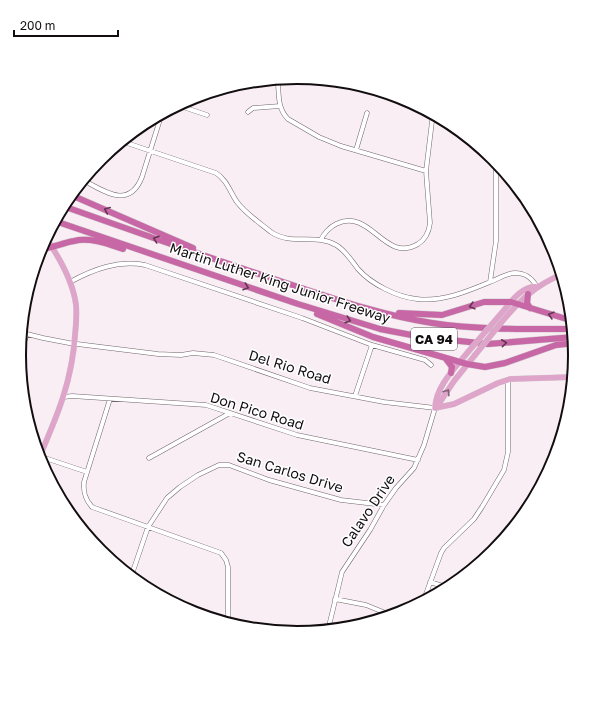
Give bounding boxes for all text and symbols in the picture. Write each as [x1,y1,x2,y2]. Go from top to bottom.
scale bar [14,12,118,38]
text: 200 m [20,18,55,33]
one-way arrow [104,207,111,215]
one-way arrow [153,235,160,244]
street label: Martin Luther King Junior Freeway [168,239,393,326]
one-way arrow [242,282,249,291]
one-way arrow [469,301,476,310]
one-way arrow [548,311,555,320]
one-way arrow [345,315,352,324]
road number: CA 94 [411,328,457,350]
one-way arrow [501,338,507,347]
street label: Del Rio Road [247,346,333,387]
street label: Don Pico Road [208,388,306,433]
one-way arrow [442,389,450,396]
street label: San Carlos Drive [235,447,345,496]
street label: Calavo Drive [337,471,398,550]

